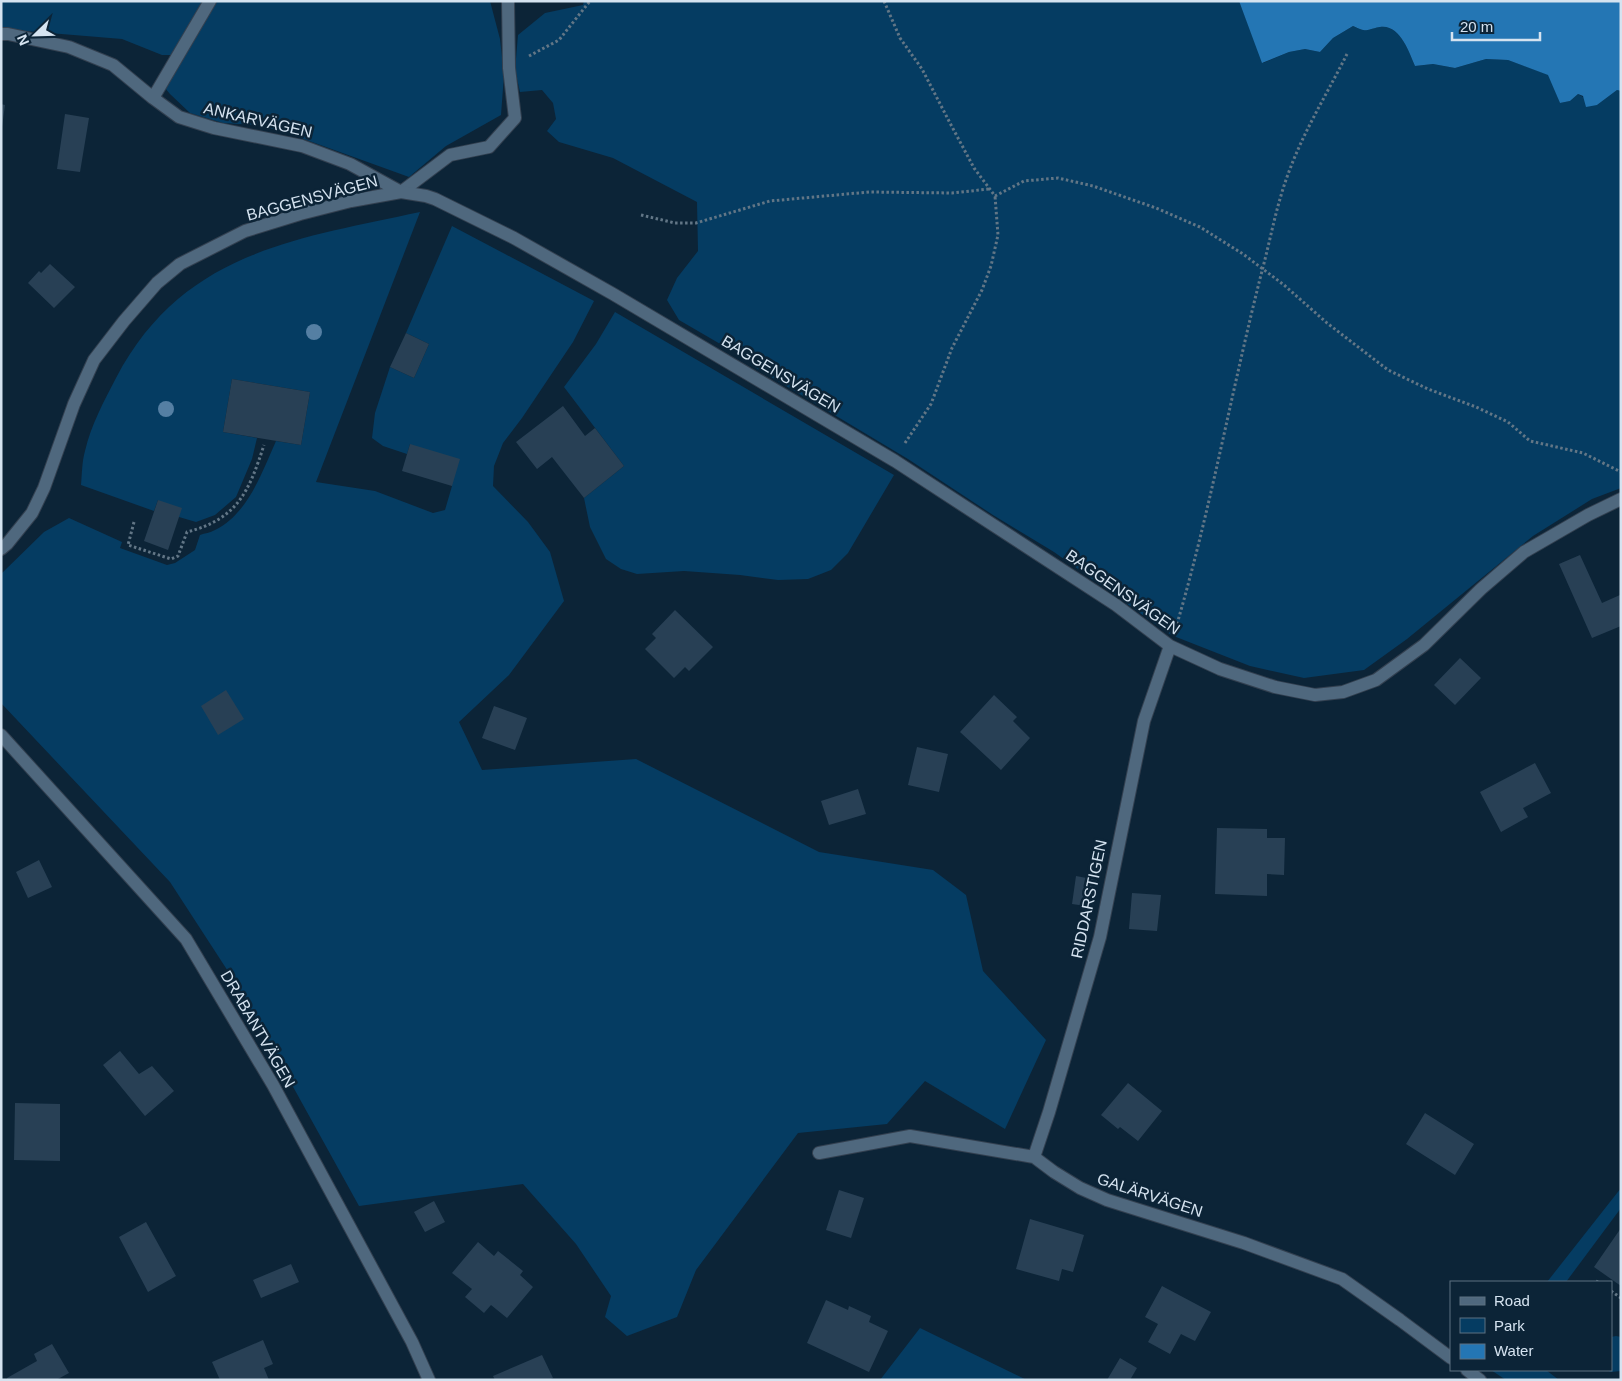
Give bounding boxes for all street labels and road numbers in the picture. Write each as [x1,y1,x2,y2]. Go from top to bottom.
street label: ANKARVÄGEN [202,99,314,141]
street label: BAGGENSVÄGEN [245,172,379,224]
street label: BAGGENSVÄGEN [719,332,843,416]
street label: BAGGENSVÄGEN [1063,546,1183,638]
street label: RIDDARSTIGEN [1068,838,1110,960]
street label: DRABANTVÄGEN [218,967,298,1091]
street label: GALÄRVÄGEN [1095,1170,1205,1220]

